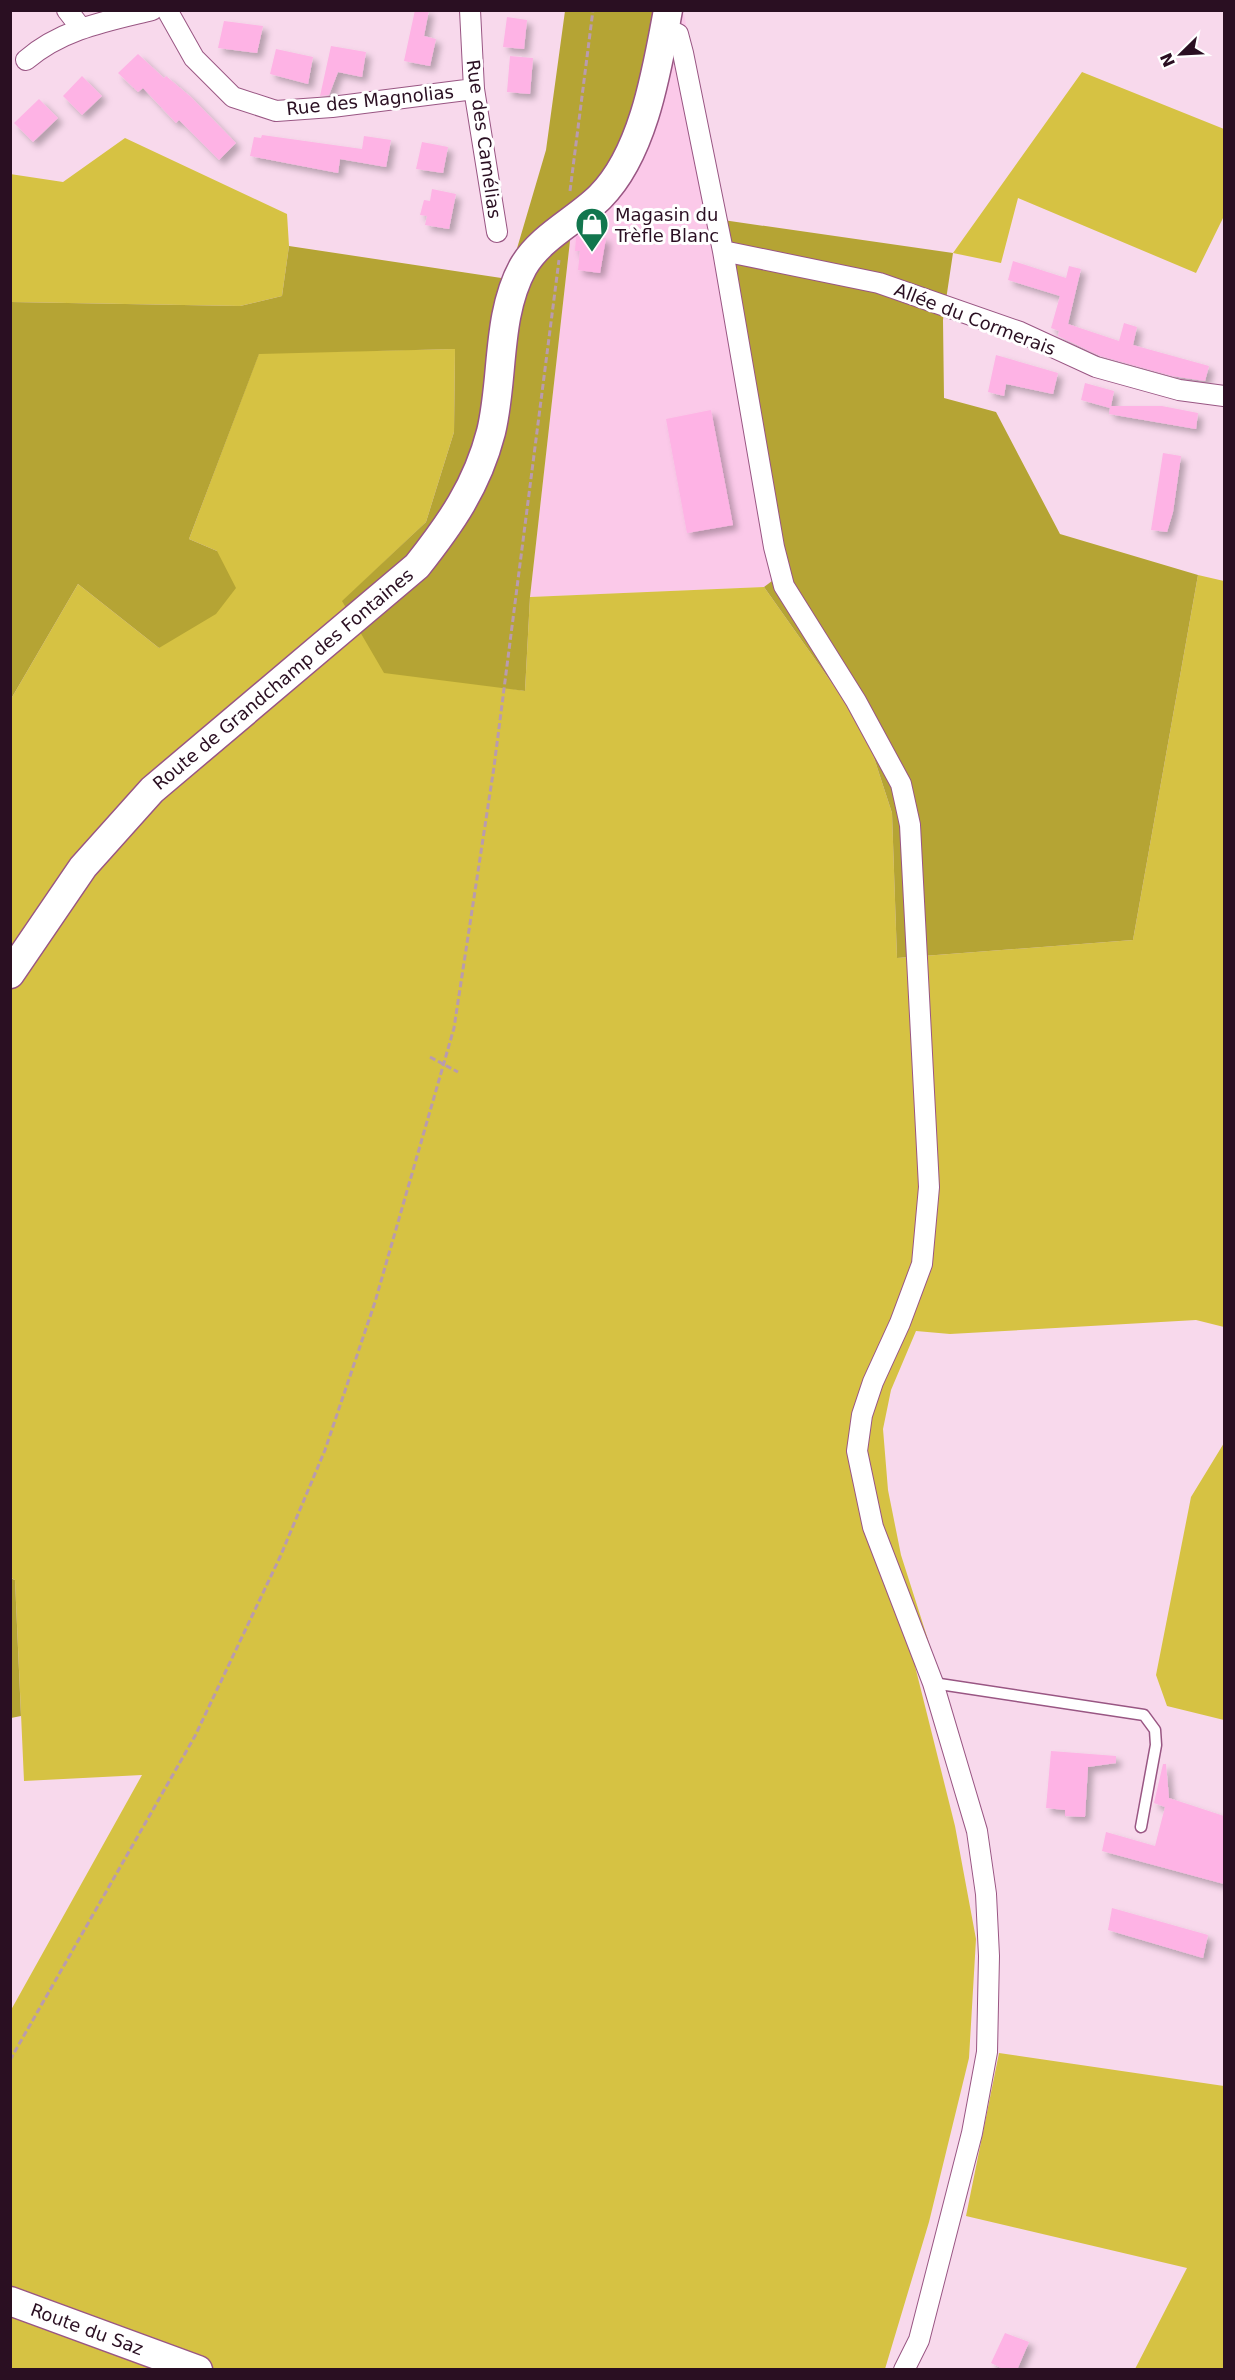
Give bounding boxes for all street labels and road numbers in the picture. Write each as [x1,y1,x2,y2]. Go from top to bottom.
street label: Rue des Camélias [462,58,506,220]
street label: Rue des Magnolias [285,81,455,119]
street label: Allée du Cormerais [891,279,1059,359]
street label: Route de Grandchamp des Fontaines [149,564,417,794]
street label: Route du Saz [28,2299,146,2359]

